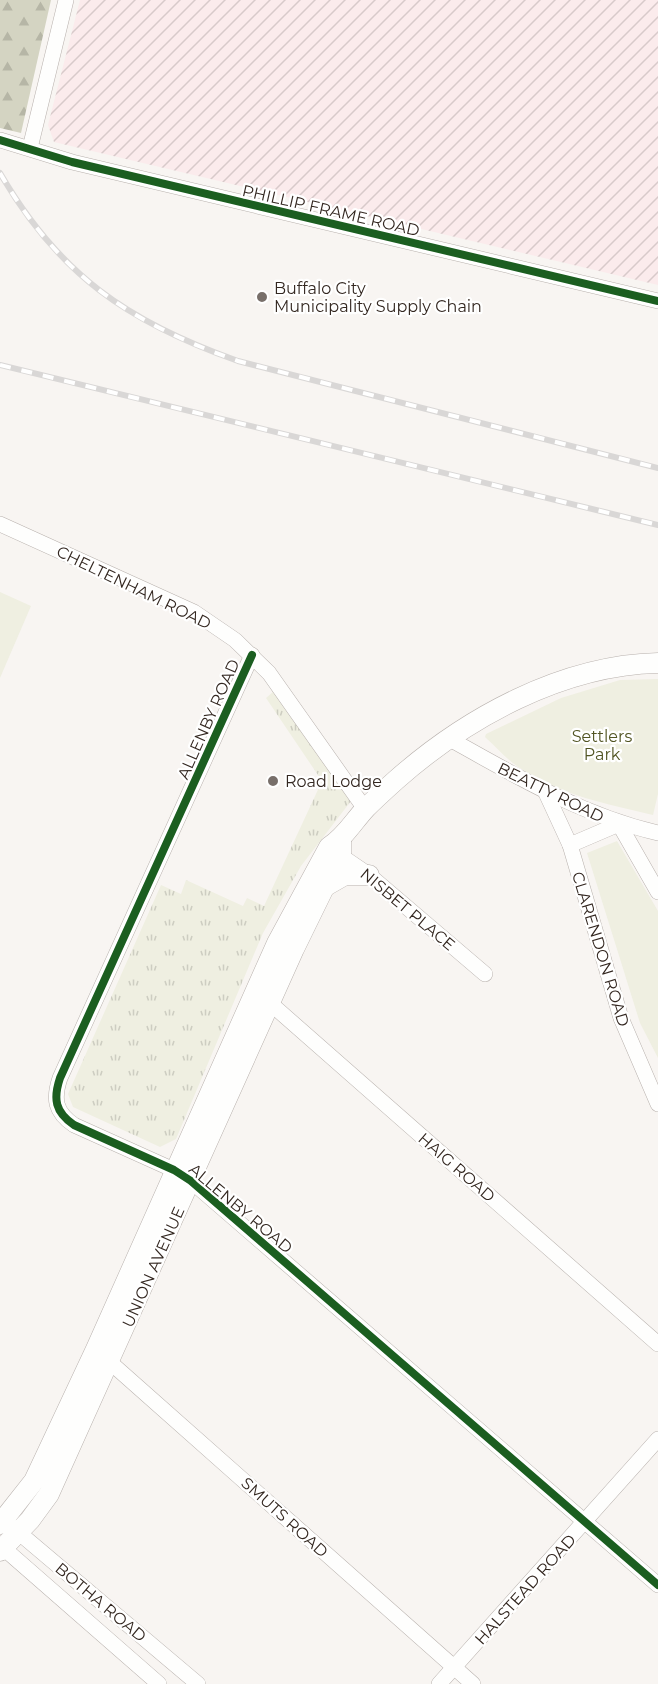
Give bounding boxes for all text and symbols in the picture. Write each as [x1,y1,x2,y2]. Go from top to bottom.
street label: PHILLIP FRAME ROAD [240,181,421,240]
place label: Buffalo City Municipality Supply Chain [274,279,482,316]
marker: Buffalo City Municipality Supply Chain [255,290,269,304]
street label: CHELTENHAM ROAD [53,542,214,633]
street label: ALLENBY ROAD [173,656,243,782]
park label: Settlers Park [572,727,632,764]
street label: BEATTY ROAD [494,758,607,826]
place label: Road Lodge [285,772,382,791]
marker: Road Lodge [266,774,280,788]
street label: NISBET PLACE [356,864,459,955]
street label: CLARENDON ROAD [568,869,633,1029]
street label: HAIG ROAD [414,1129,499,1206]
street label: ALLENBY ROAD [185,1160,296,1257]
street label: UNION AVENUE [118,1204,189,1330]
street label: SMUTS ROAD [237,1473,332,1561]
street label: HALSTEAD ROAD [471,1530,580,1648]
street label: BOTHA ROAD [51,1559,150,1646]

